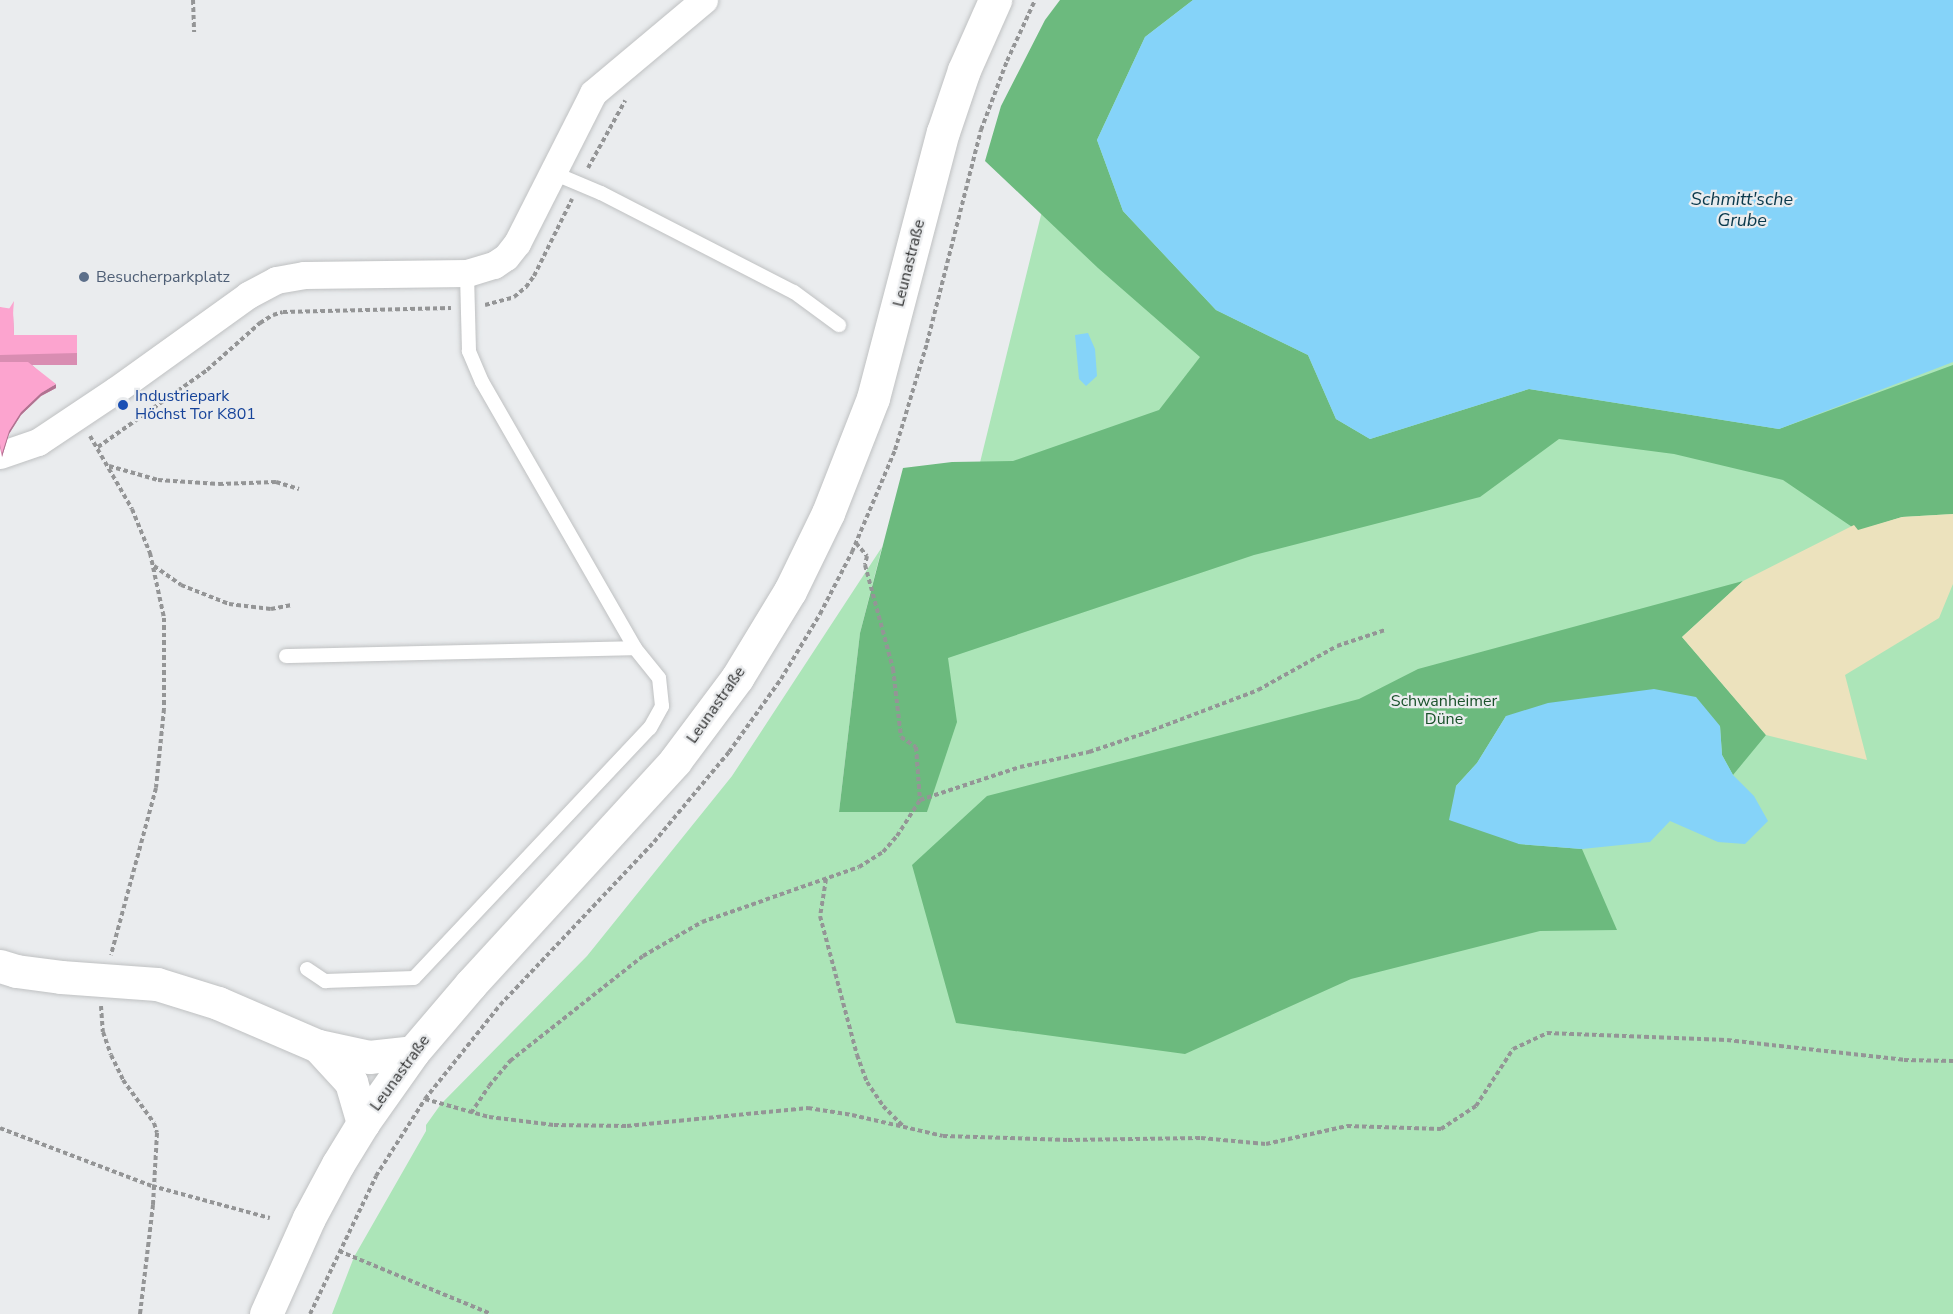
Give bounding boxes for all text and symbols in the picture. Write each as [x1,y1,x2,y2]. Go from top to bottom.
water label: Schmitt'sche Grube [1691,189,1793,232]
street label: Leunastraße [889,217,929,309]
place label: Besucherparkplatz [96,267,230,287]
marker: Besucherparkplatz [77,270,91,284]
place label: Industriepark Höchst Tor K801 [135,386,256,424]
marker: Industriepark Höchst Tor K801 [116,398,130,412]
street label: Leunastraße [683,663,749,747]
park label: Schwanheimer Düne [1391,691,1497,729]
street label: Leunastraße [366,1031,434,1115]

